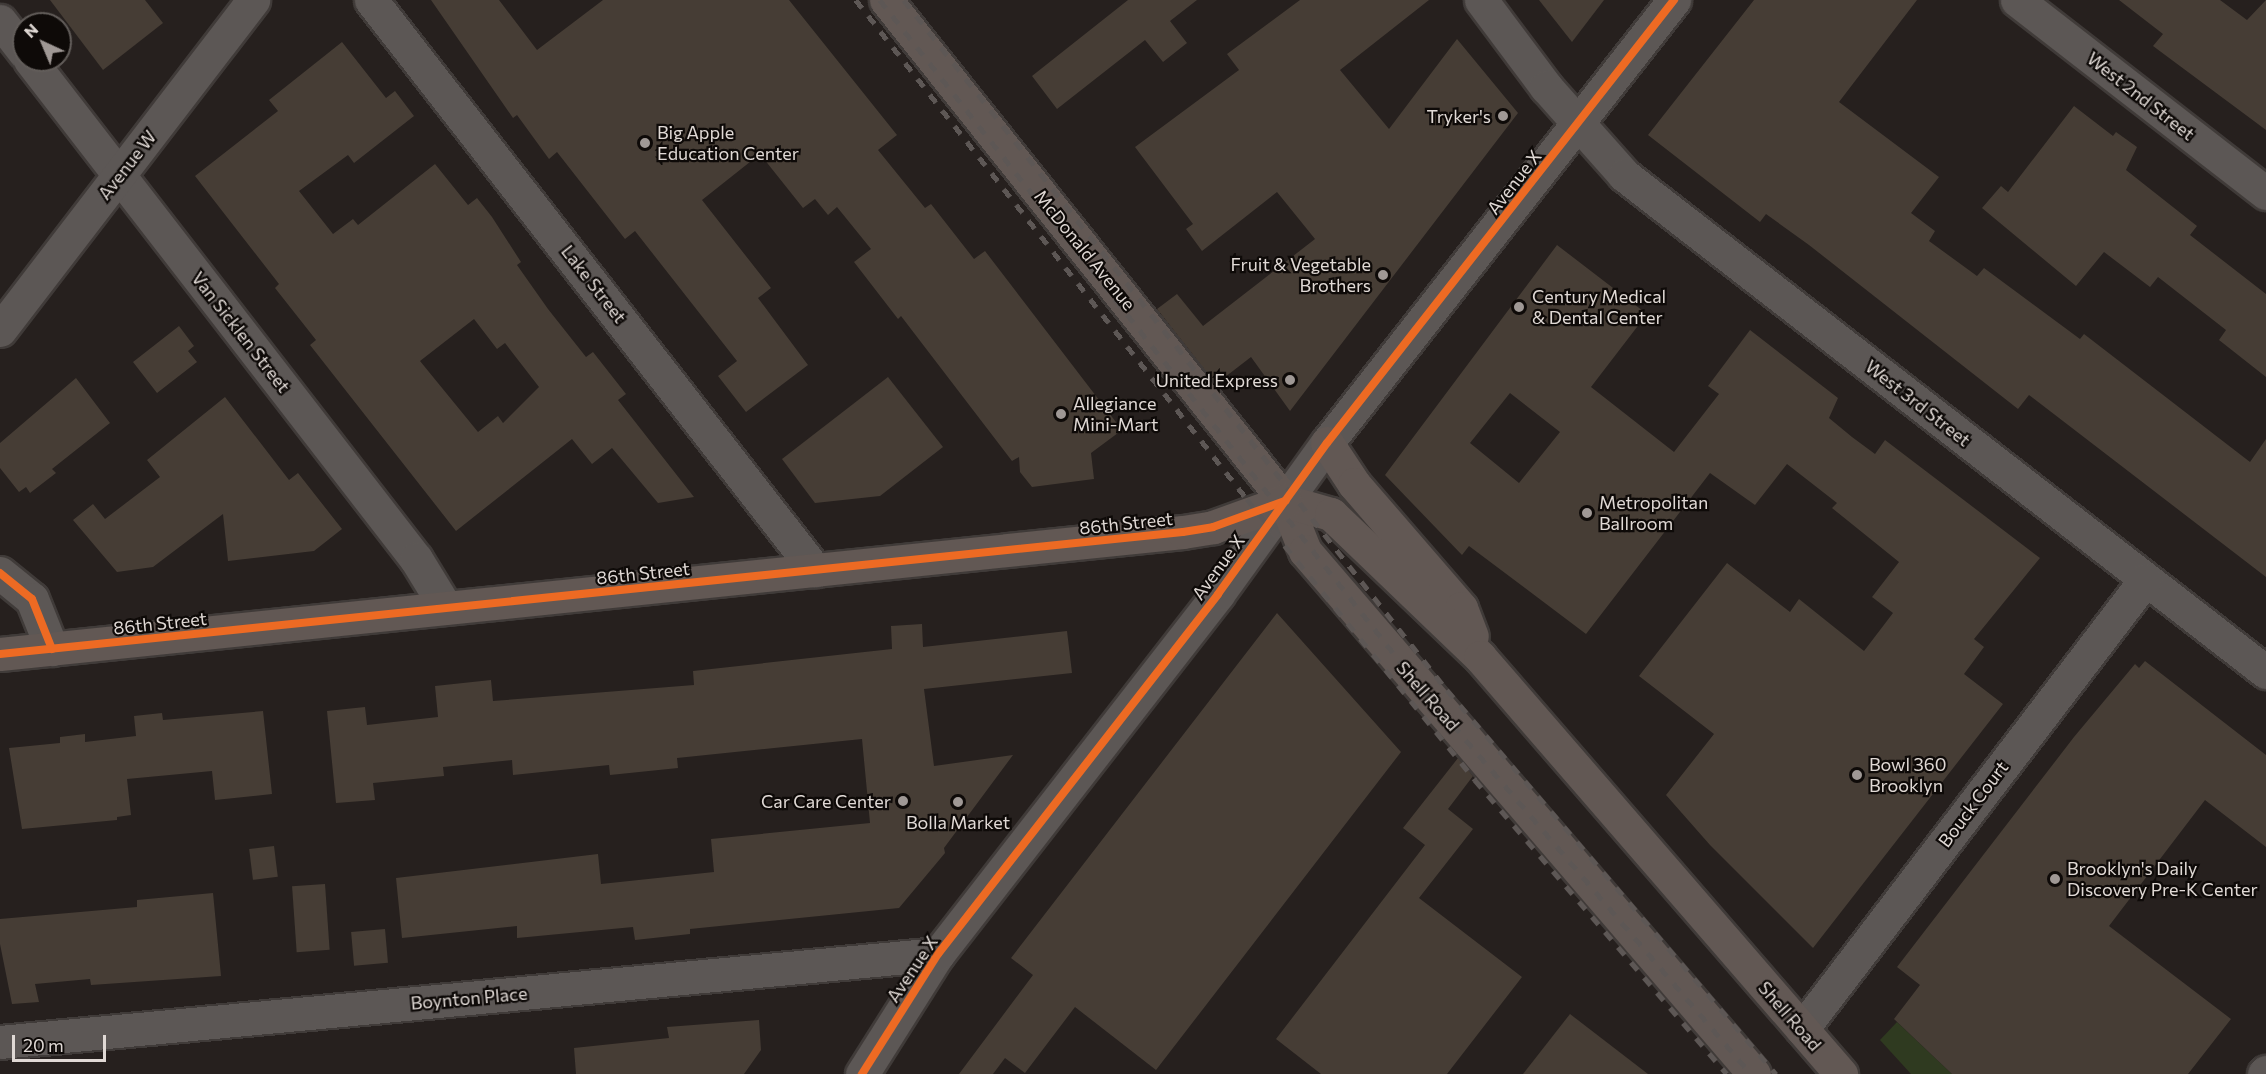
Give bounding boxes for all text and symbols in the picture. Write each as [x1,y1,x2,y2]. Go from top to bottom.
north arrow [12,12,72,72]
text: N [20,19,41,41]
street label: West 2nd Street [2083,47,2199,145]
place label: Tryker's [1427,105,1491,127]
marker: Tryker's [1496,109,1510,123]
place label: Big Apple Education Center [657,122,799,164]
street label: Avenue W [93,126,161,204]
marker: Big Apple Education Center [638,136,652,150]
street label: Avenue X [1482,146,1546,218]
street label: McDonald Avenue [1030,186,1140,314]
street label: Lake Street [557,241,631,327]
place label: Fruit & Vegetable Brothers [1231,254,1371,296]
street label: Van Sicklen Street [187,267,295,397]
marker: Fruit & Vegetable Brothers [1376,268,1390,282]
place label: Century Medical & Dental Center [1532,286,1666,328]
marker: Century Medical & Dental Center [1510,298,1528,316]
street label: West 3rd Street [1861,355,1975,451]
place label: United Express [1156,369,1278,391]
marker: United Express [1283,373,1297,387]
place label: Allegiance Mini-Mart [1073,393,1158,436]
marker: Allegiance Mini-Mart [1054,407,1068,421]
place label: Metropolitan Ballroom [1599,492,1708,534]
marker: Metropolitan Ballroom [1580,506,1594,520]
street label: 86th Street [1078,507,1174,539]
street label: Avenue X [1187,530,1249,604]
street label: 86th Street [595,557,691,589]
street label: 86th Street [112,607,208,639]
street label: Shell Road [1392,657,1464,735]
place label: Bowl 360 Brooklyn [1869,754,1946,796]
street label: Bouck Court [1934,757,2012,851]
marker: Bowl 360 Brooklyn [1850,768,1864,782]
place label: Car Care Center [761,790,891,812]
marker: Car Care Center [896,794,910,808]
marker: Bolla Market [951,795,965,809]
place label: Bolla Market [906,811,1010,833]
place label: Brooklyn's Daily Discovery Pre-K Center [2067,858,2258,900]
marker: Brooklyn's Daily Discovery Pre-K Center [2048,872,2062,886]
street label: Avenue X [882,932,942,1006]
street label: Shell Road [1754,977,1826,1055]
street label: Boynton Place [410,982,528,1014]
scale bar [15,1023,110,1061]
text: 20 m [23,1034,64,1056]

